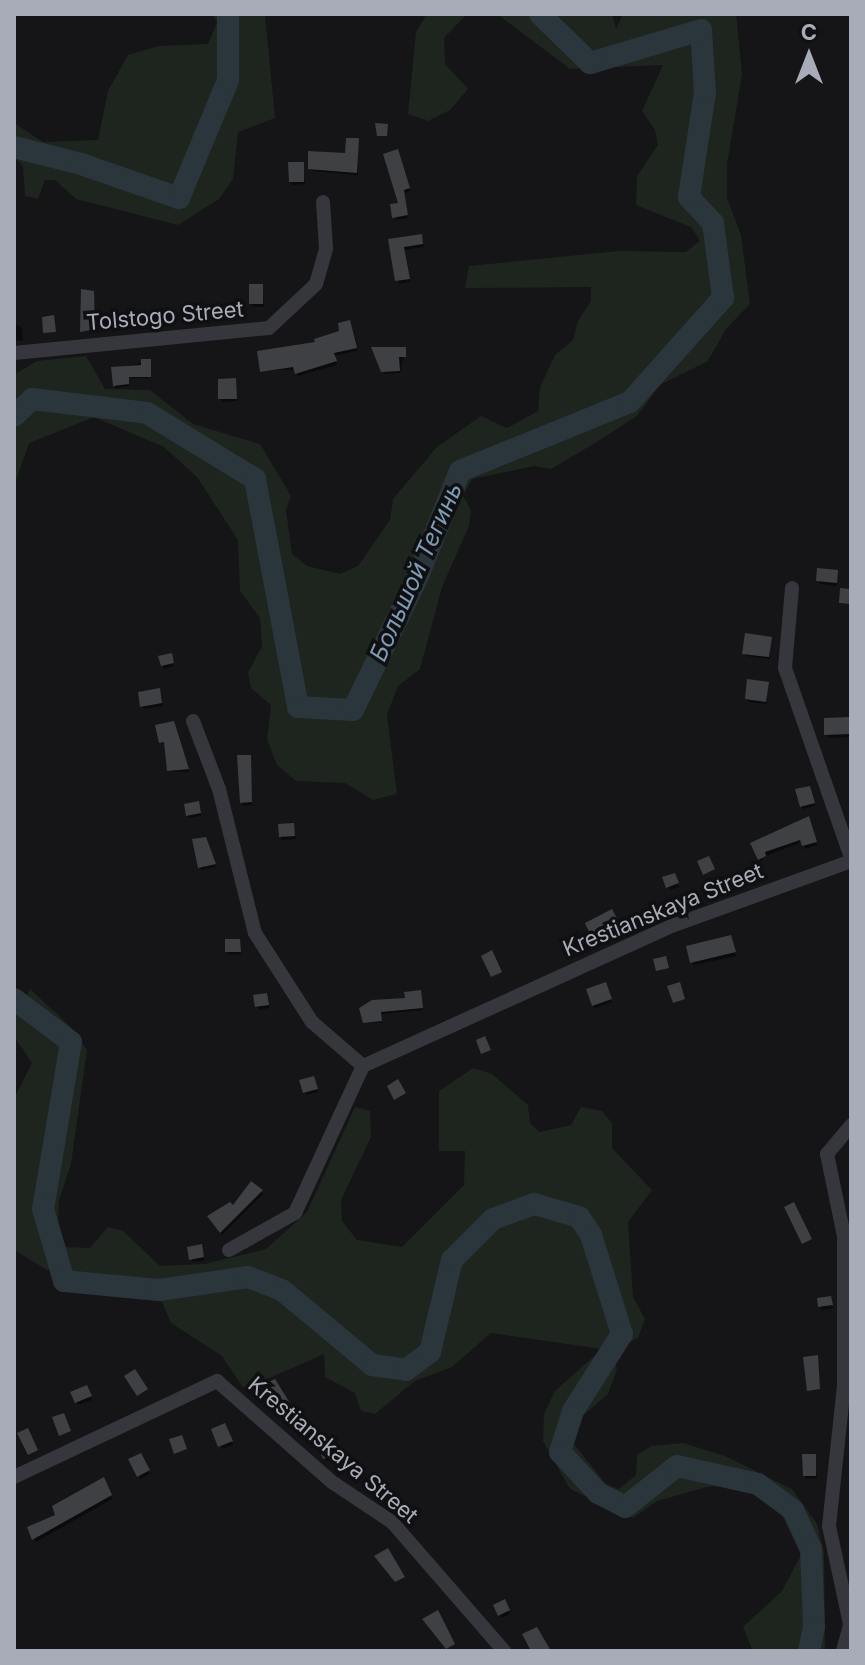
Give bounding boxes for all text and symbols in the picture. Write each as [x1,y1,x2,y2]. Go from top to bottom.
north arrow [769,16,849,96]
text: С [801,19,817,45]
street label: Tolstogo Street [85,296,245,336]
water label: Большой Тегинь [364,478,468,666]
street label: Krestianskaya Street [559,858,767,962]
street label: Krestianskaya Street [243,1371,423,1529]

